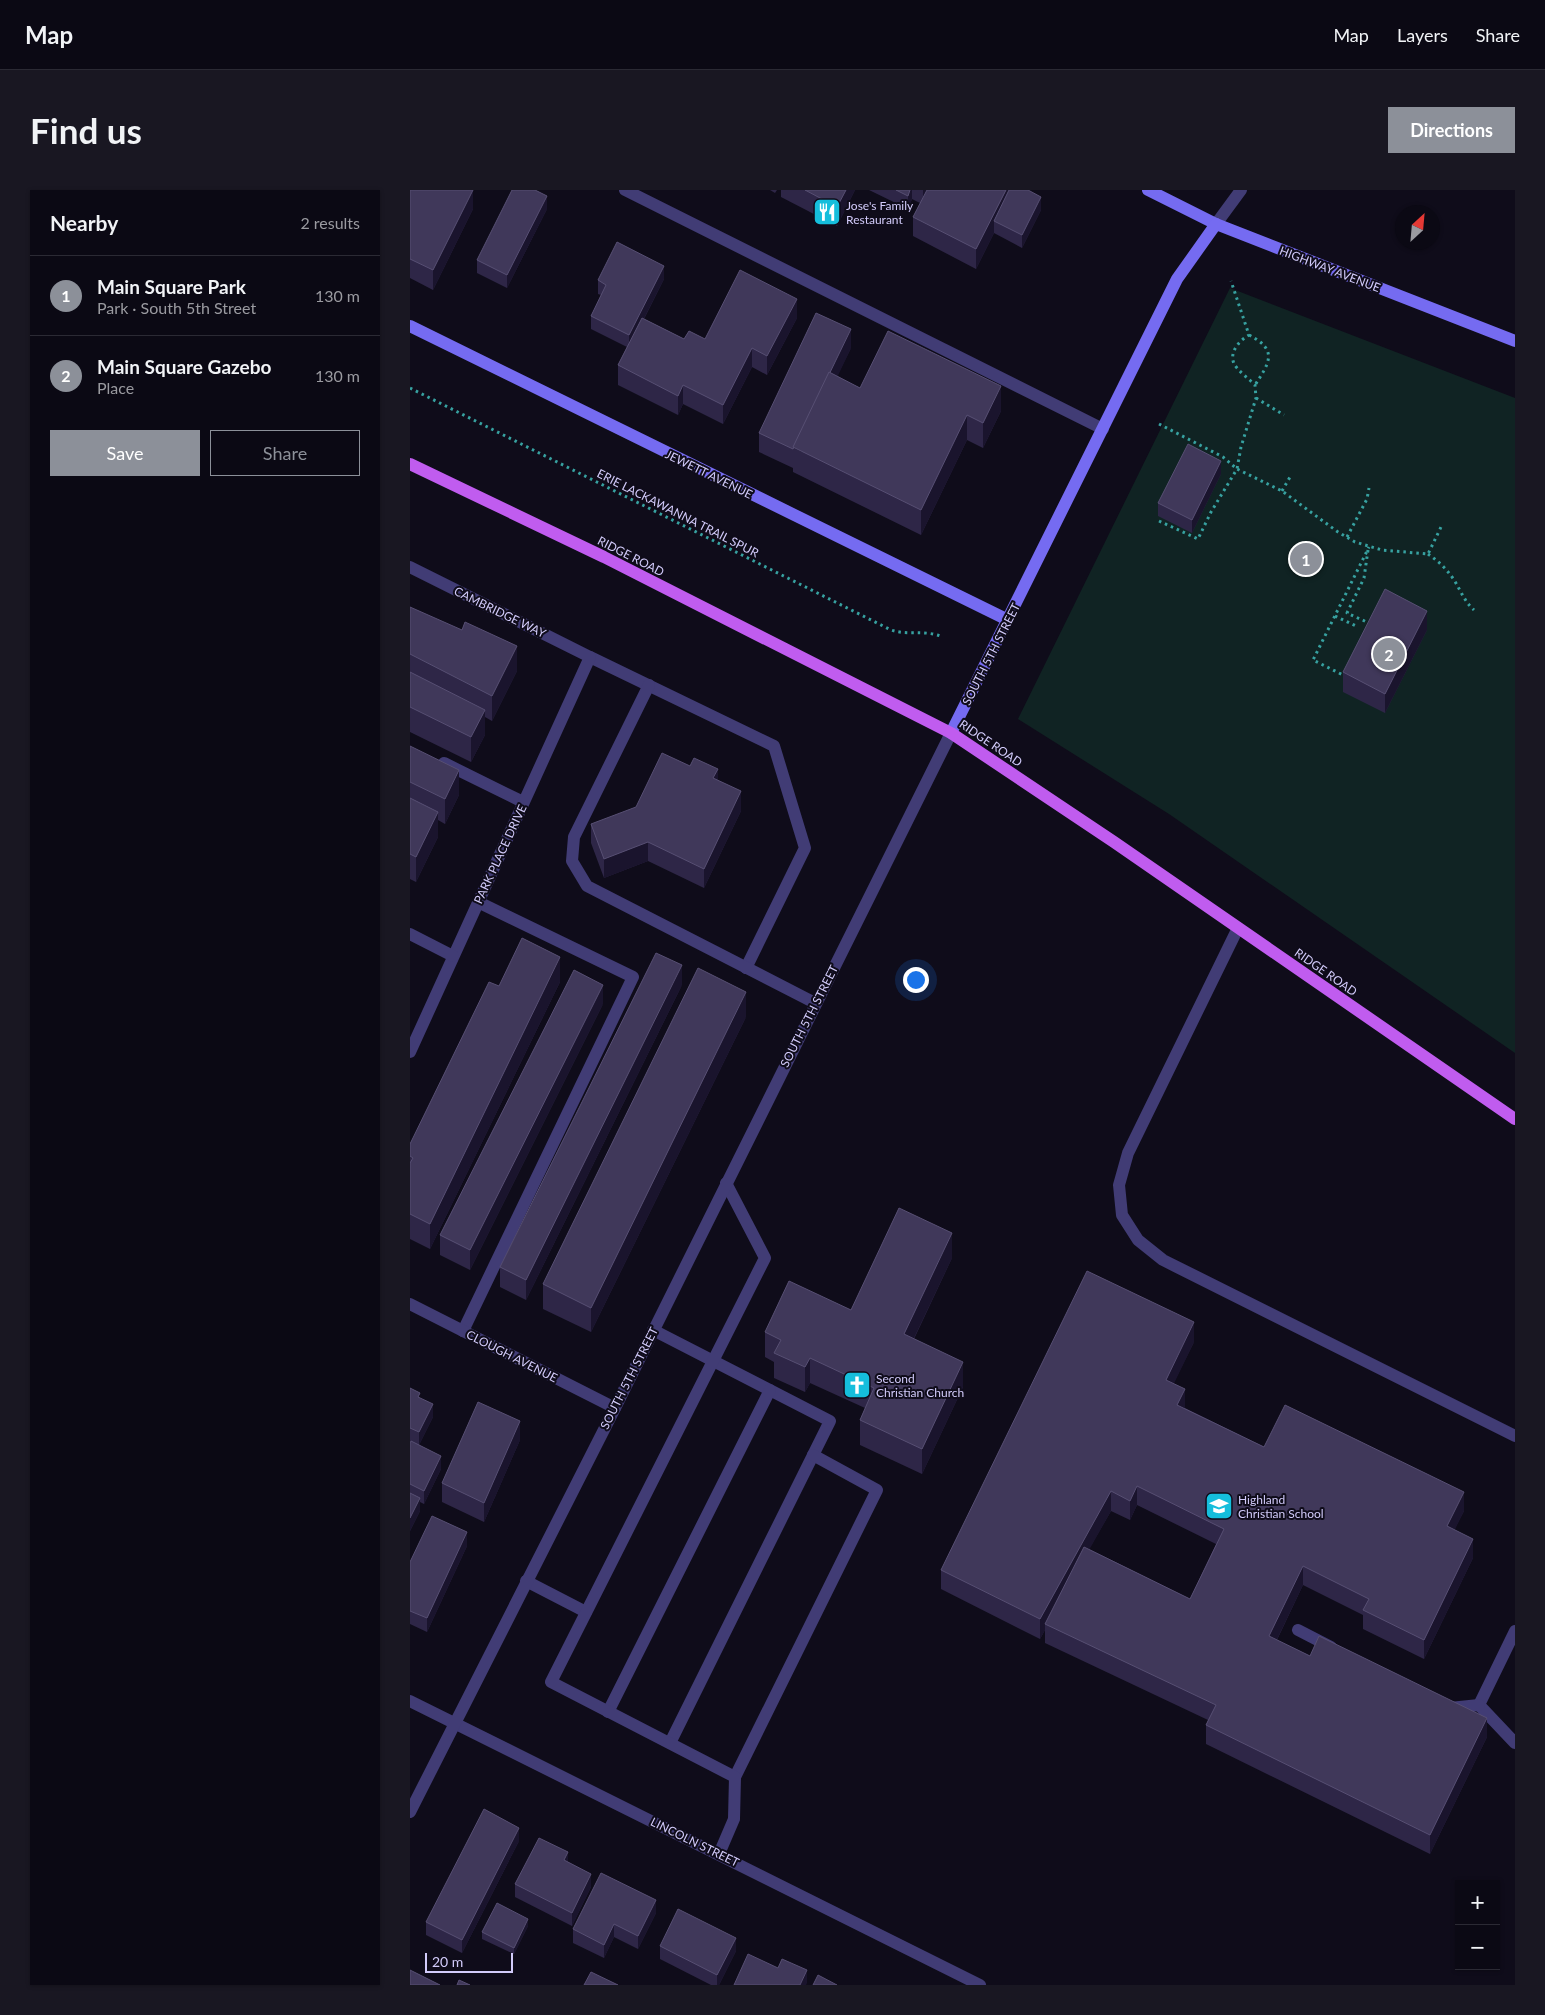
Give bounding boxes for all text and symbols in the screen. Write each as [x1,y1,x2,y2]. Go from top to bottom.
text: Map [25,20,73,49]
text: Map [1333,24,1369,46]
text: Layers [1397,24,1448,46]
text: Share [1476,24,1520,46]
button: Directions [1388,107,1515,153]
text: Find us [30,109,142,151]
restaurant icon: Jose's Family Restaurant [812,197,842,227]
place label: Jose's Family Restaurant [846,198,914,227]
north arrow [1395,205,1440,250]
text: Nearby [50,210,118,235]
text: 2 results [300,213,360,232]
street label: HIGHWAY AVENUE [1277,243,1383,295]
text: Main Square Park [97,275,246,298]
text: 1 [61,286,71,305]
text: 130 m [315,286,360,305]
text: Park · South 5th Street [97,298,256,317]
text: Main Square Gazebo [97,355,271,378]
text: 2 [61,366,71,385]
text: 130 m [315,366,360,385]
text: Place [97,378,134,397]
button: Save [50,430,200,476]
button: Share [210,430,360,476]
street label: JEWETT AVENUE [663,446,755,502]
street label: ERIE LACKAWANNA TRAIL SPUR [595,466,762,561]
street label: RIDGE ROAD [595,533,667,579]
pin: 1 [1290,540,1322,578]
street label: CAMBRIDGE WAY [452,583,549,641]
street label: SOUTH 5TH STREET [959,600,1023,708]
pin: 2 [1373,635,1405,673]
street label: RIDGE ROAD [957,716,1025,770]
street label: PARK PLACE DRIVE [470,802,530,906]
street label: RIDGE ROAD [1292,945,1360,999]
street label: SOUTH 5TH STREET [777,962,841,1070]
your location [903,967,929,993]
street label: SOUTH 5TH STREET [597,1324,661,1432]
street label: CLOUGH AVENUE [464,1327,560,1385]
church icon: Second Christian Church [842,1370,872,1400]
place label: Second Christian Church [876,1371,964,1400]
school or university icon: Highland Christian School [1204,1491,1234,1521]
place label: Highland Christian School [1238,1492,1324,1521]
street label: LINCOLN STREET [648,1814,742,1870]
map controls [1455,1880,1500,1970]
button: + [1455,1880,1500,1925]
button: − [1455,1925,1500,1970]
scale bar [425,1950,512,1973]
text: 20 m [432,1953,463,1970]

